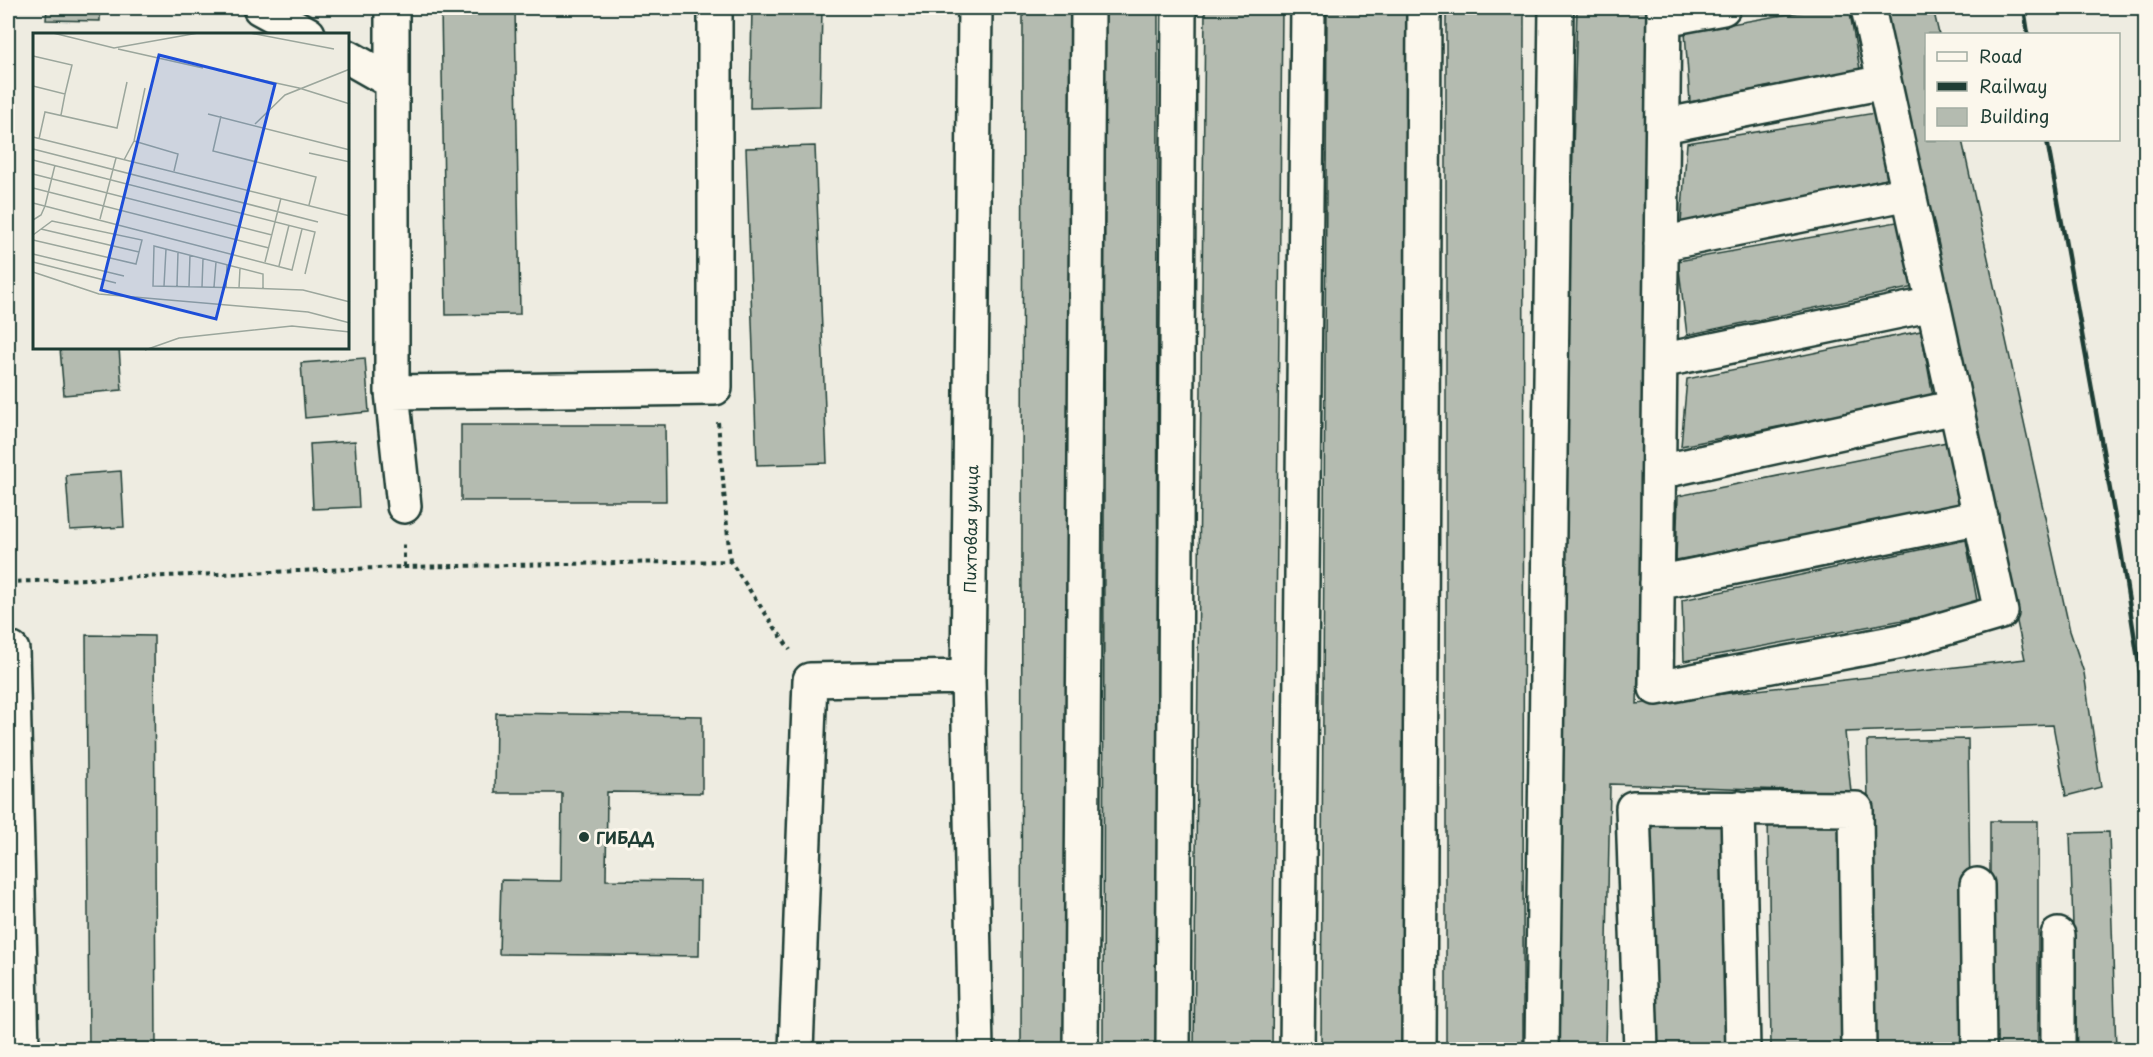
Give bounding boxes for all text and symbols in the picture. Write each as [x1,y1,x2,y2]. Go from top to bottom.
inset map [33,33,350,350]
legend [1925,33,2120,141]
text: Road [1979,42,2023,69]
text: Railway [1979,72,2047,99]
text: Building [1979,102,2049,129]
street label: Пихтовая улица [957,465,983,593]
place label: ГИБДД [596,825,654,849]
marker: ГИБДД [577,830,591,844]

